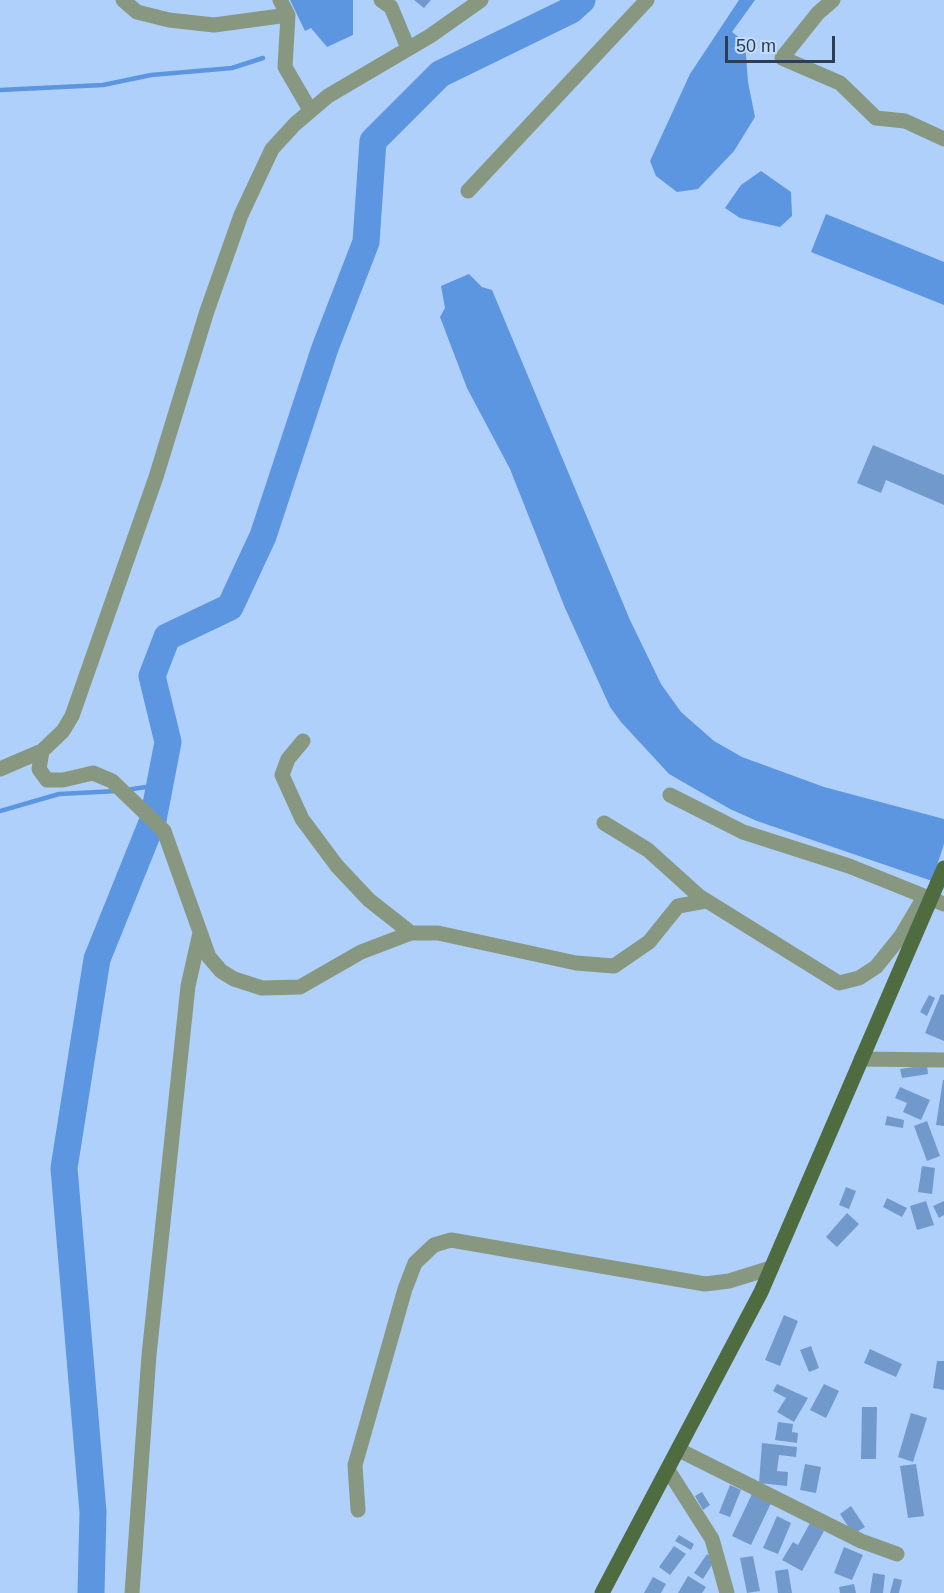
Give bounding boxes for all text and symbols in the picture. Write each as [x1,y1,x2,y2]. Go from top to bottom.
scale bar [728,24,838,62]
text: 50 m [736,36,776,56]

